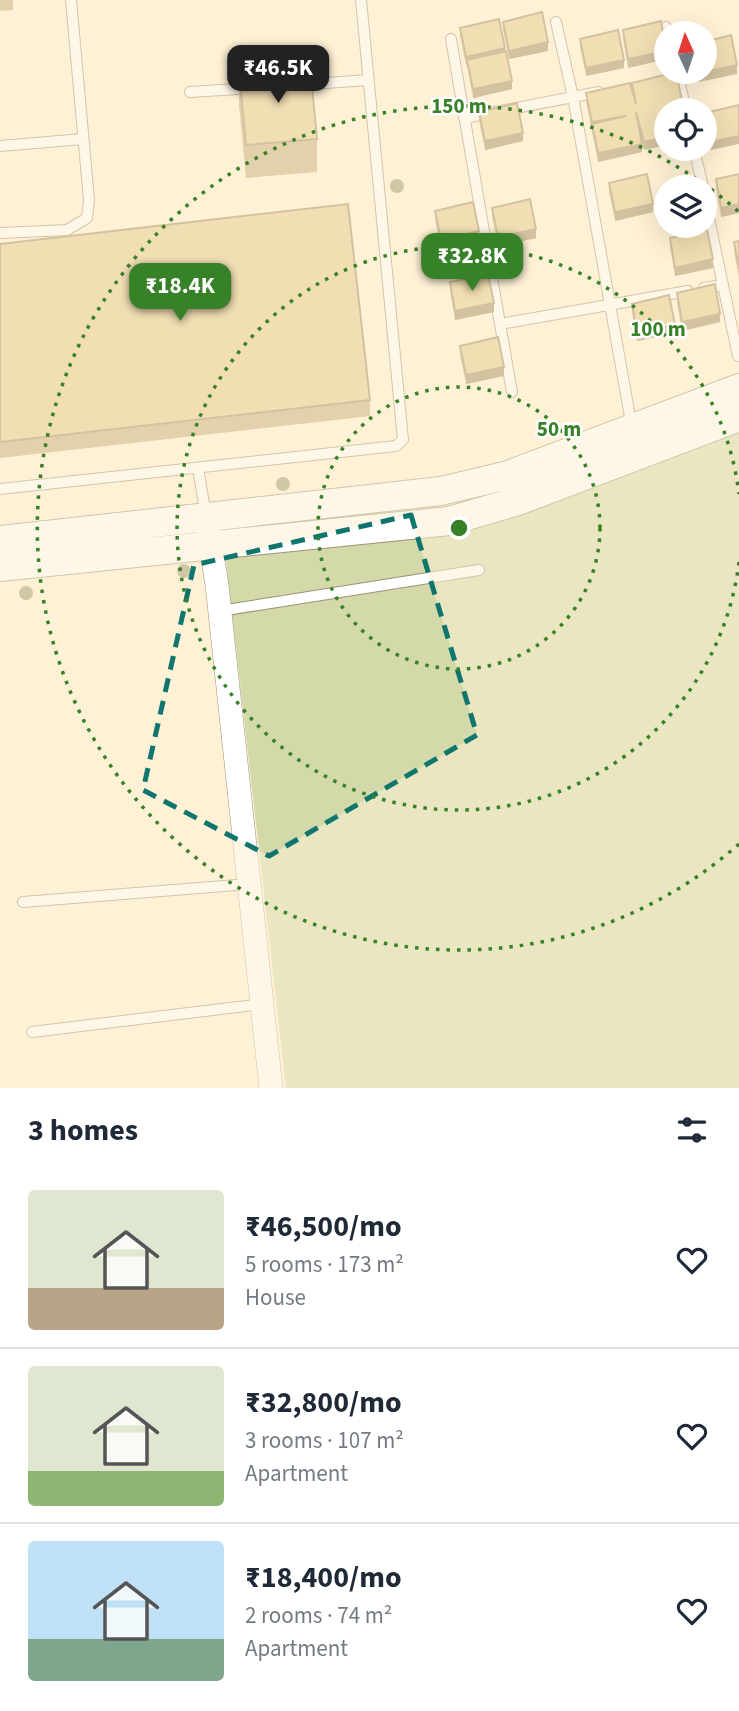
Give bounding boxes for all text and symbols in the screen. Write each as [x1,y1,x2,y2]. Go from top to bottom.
north arrow [654,21,718,84]
map controls [654,21,717,238]
pin: ₹46.5K [221,46,335,105]
text: ₹46.5K [243,51,313,84]
text: 150 m [431,91,487,121]
button: locate [654,98,717,161]
button: layers [654,175,717,238]
pin: ₹32.8K [415,233,529,293]
text: ₹32.8K [437,239,507,272]
pin: ₹18.4K [123,264,237,323]
text: ₹18.4K [145,269,215,302]
text: 100 m [630,314,686,344]
text: 50 m [537,414,581,444]
centre of rings [447,516,471,540]
text: 3 homes [28,1109,138,1152]
icon: filters [673,1111,711,1149]
text: ₹46,500/mo [245,1205,402,1248]
icon: home [84,1218,168,1302]
icon: heart [673,1241,711,1279]
text: 5 rooms · 173 m² [245,1248,404,1281]
text: House [245,1281,306,1314]
text: ₹32,800/mo [245,1381,402,1424]
icon: home [84,1394,168,1478]
icon: heart [673,1417,711,1455]
text: 3 rooms · 107 m² [245,1424,404,1457]
text: Apartment [245,1457,348,1490]
text: ₹18,400/mo [245,1556,402,1599]
icon: home [84,1569,168,1653]
icon: heart [673,1592,711,1630]
text: 2 rooms · 74 m² [245,1599,392,1632]
text: Apartment [245,1632,348,1665]

